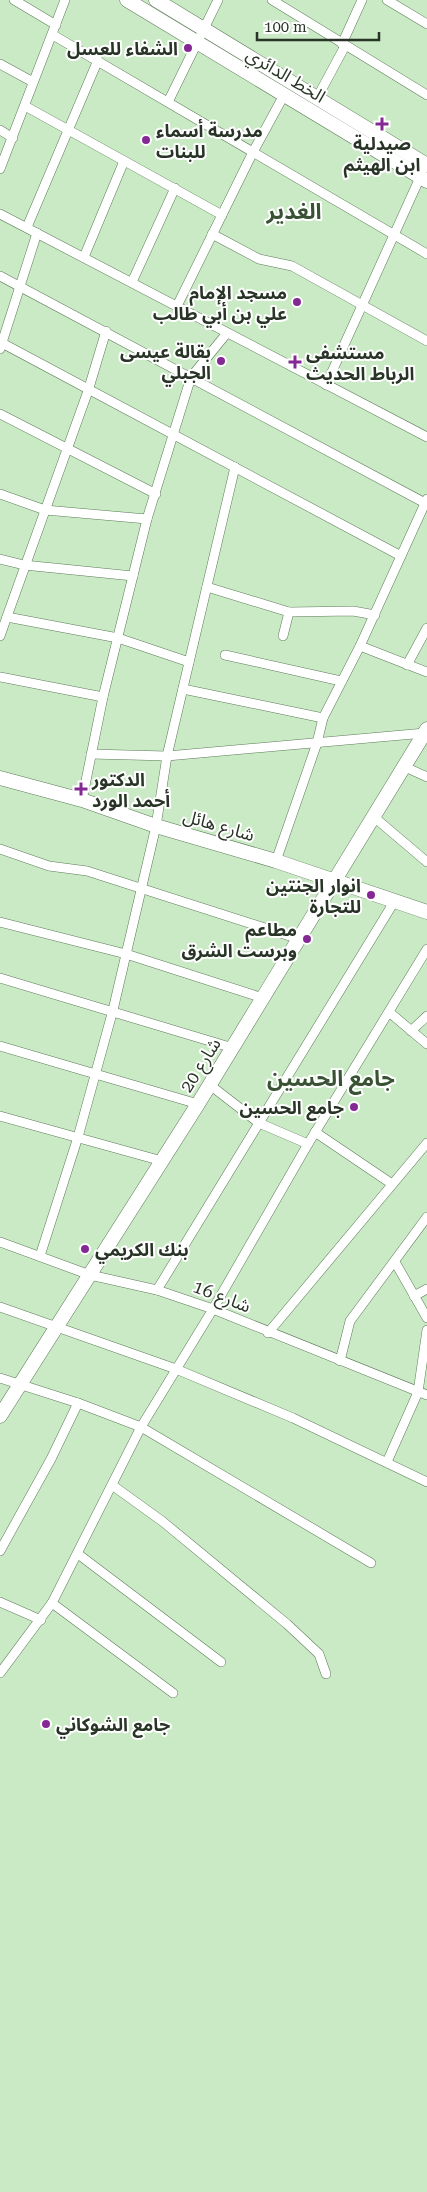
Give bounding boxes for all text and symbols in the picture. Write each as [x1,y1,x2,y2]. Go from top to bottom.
scale bar [257,10,380,42]
text: 100 m [264,18,307,36]
place label: الشفاء للعسل [67,38,178,59]
marker: الشفاء للعسل [182,42,194,54]
street label: الخط الدائري [241,43,329,109]
place label: مدرسة أسماء للبنات [156,118,263,162]
marker: صيدلية ابن الهيثم [376,118,388,130]
place label: صيدلية ابن الهيثم [344,133,420,178]
marker: مدرسة أسماء للبنات [140,134,152,146]
district label: الغدير [265,199,322,224]
place label: مسجد الإمام علي بن أبي طالب [153,282,287,328]
marker: مسجد الإمام علي بن أبي طالب [291,296,303,308]
place label: بقالة عيسى الجبلي [120,341,211,387]
place label: مستشفى الرباط الحديث [306,342,414,385]
marker: بقالة عيسى الجبلي [215,355,227,367]
marker: مستشفى الرباط الحديث [288,355,302,369]
place label: الدكتور أحمد الورد [91,769,170,812]
marker: الدكتور أحمد الورد [74,782,88,796]
street label: شارع هائل [180,805,257,849]
place label: انوار الجنتين للتجارة [266,875,361,918]
marker: انوار الجنتين للتجارة [365,889,377,901]
place label: مطاعم وبرست الشرق [181,919,297,962]
marker: مطاعم وبرست الشرق [301,933,313,945]
street label: شارع 20 [175,1034,228,1098]
district label: جامع الحسين [267,1066,395,1095]
place label: جامع الحسين [239,1097,344,1121]
marker: جامع الحسين [348,1101,360,1113]
place label: بنك الكريمي [95,1239,189,1264]
marker: بنك الكريمي [79,1243,91,1255]
street label: شارع 16 [189,1275,254,1320]
place label: جامع الشوكاني [56,1714,170,1739]
marker: جامع الشوكاني [40,1718,52,1730]

